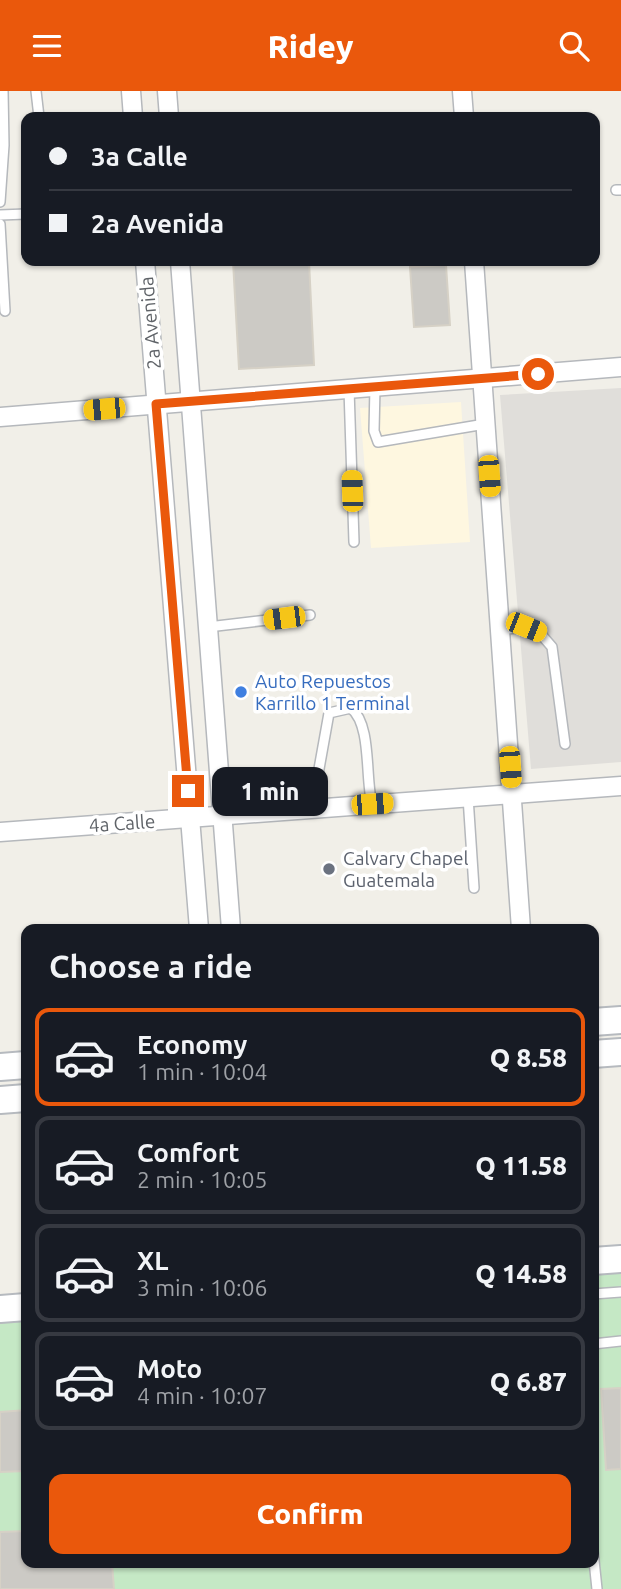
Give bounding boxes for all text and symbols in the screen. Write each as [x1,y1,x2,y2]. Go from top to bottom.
icon: menu [28,27,66,65]
icon: search [555,27,593,65]
text: Ridey [267,28,354,64]
text: 3a Calle [91,142,188,171]
text: 2a Avenida [91,209,224,238]
street label: 2a Avenida [135,276,165,370]
route start [522,358,554,390]
car [83,397,126,421]
car [478,454,501,498]
car [341,470,364,512]
car [262,605,307,631]
car [503,609,550,645]
place label: Auto Repuestos Karrillo 1 Terminal [255,670,410,714]
marker: Auto Repuestos Karrillo 1 Terminal [233,684,249,700]
car [499,745,522,789]
callout: 1 min [212,767,328,815]
route end [172,775,204,807]
text: 1 min [241,779,299,804]
car [351,792,394,816]
street label: 4a Calle [88,810,156,836]
place label: Calvary Chapel Guatemala [343,847,468,891]
marker: Calvary Chapel Guatemala [321,861,337,877]
text: Choose a ride [49,948,252,984]
icon: car [53,1026,116,1089]
text: Economy [137,1030,247,1059]
text: Q 8.58 [490,1043,567,1072]
text: 1 min · 10:04 [137,1059,268,1084]
icon: car [53,1134,116,1197]
text: Comfort [137,1138,240,1167]
text: Q 11.58 [475,1151,567,1180]
text: 2 min · 10:05 [137,1167,268,1192]
icon: car [53,1242,116,1305]
text: XL [137,1246,168,1275]
text: Q 14.58 [475,1259,567,1288]
text: 3 min · 10:06 [137,1275,268,1300]
icon: car [53,1350,116,1413]
text: Moto [137,1354,202,1383]
text: Q 6.87 [490,1367,567,1396]
text: 4 min · 10:07 [137,1383,268,1408]
button: Confirm [49,1474,571,1554]

